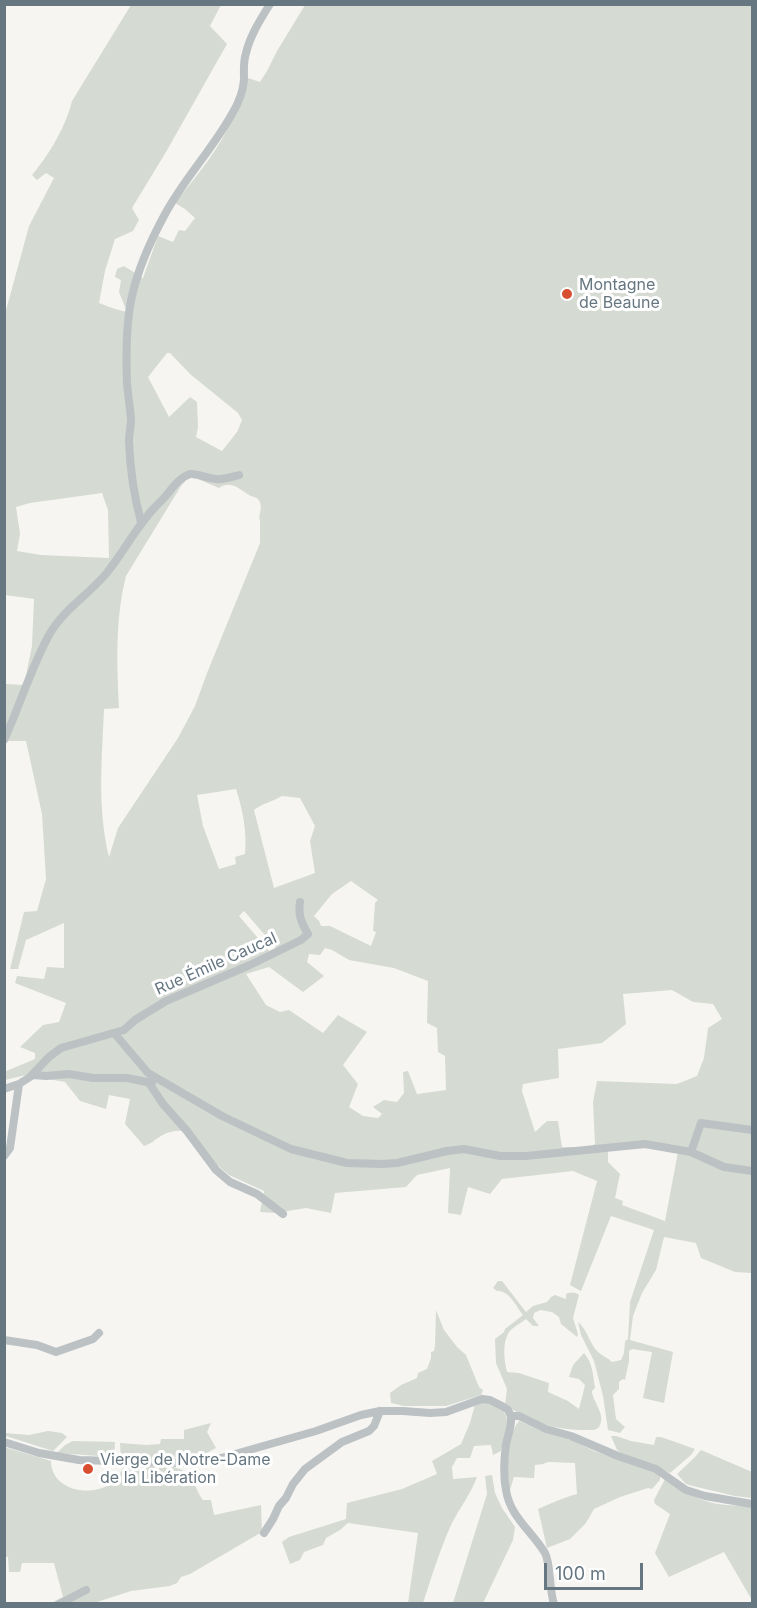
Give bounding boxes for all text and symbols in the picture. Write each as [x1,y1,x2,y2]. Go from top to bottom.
place label: Montagne de Beaune [579,275,660,313]
marker: Montagne de Beaune [560,287,574,301]
street label: Rue Émile Caucal [152,929,280,999]
place label: Vierge de Notre-Dame de la Libération [100,1450,270,1488]
marker: Vierge de Notre-Dame de la Libération [81,1462,95,1476]
scale bar [547,1551,646,1589]
text: 100 m [555,1563,606,1584]

